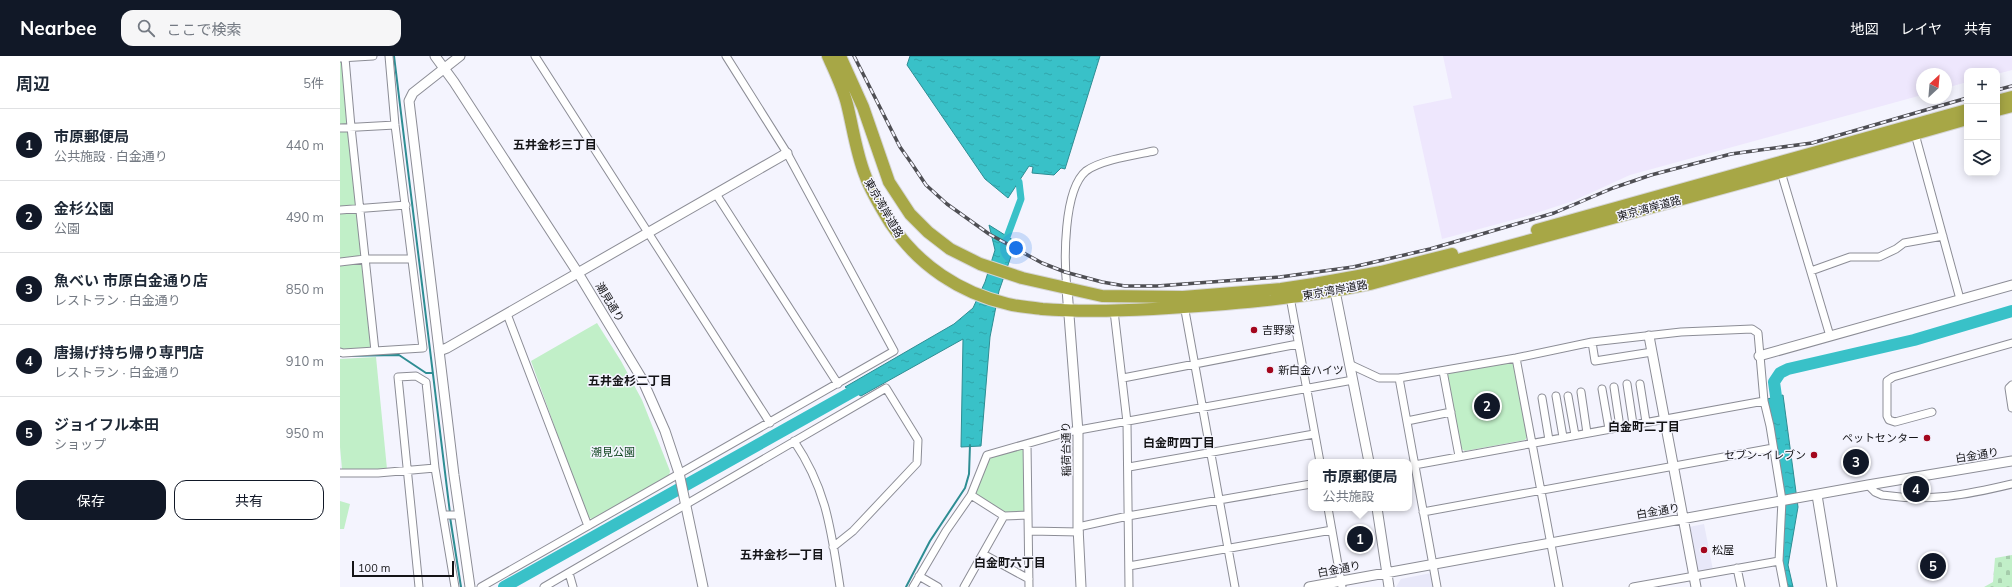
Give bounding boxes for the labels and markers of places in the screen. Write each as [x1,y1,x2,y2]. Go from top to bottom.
place label: 吉野家 [1262,323,1295,337]
marker: 吉野家 [1249,325,1259,335]
place label: 新白金ハイツ [1278,363,1344,377]
marker: 新白金ハイツ [1265,365,1275,375]
pin: 2 [1474,391,1500,421]
place label: ペットセンター [1842,431,1919,445]
marker: ペットセンター [1922,433,1932,443]
pin: 3 [1843,447,1869,477]
place label: セブン-イレブン [1724,448,1806,462]
marker: セブン-イレブン [1809,450,1819,460]
pin: 4 [1903,474,1929,504]
pin: 1 [1347,524,1373,554]
place label: 松屋 [1712,543,1734,557]
marker: 松屋 [1699,545,1709,555]
pin: 5 [1920,551,1946,581]

